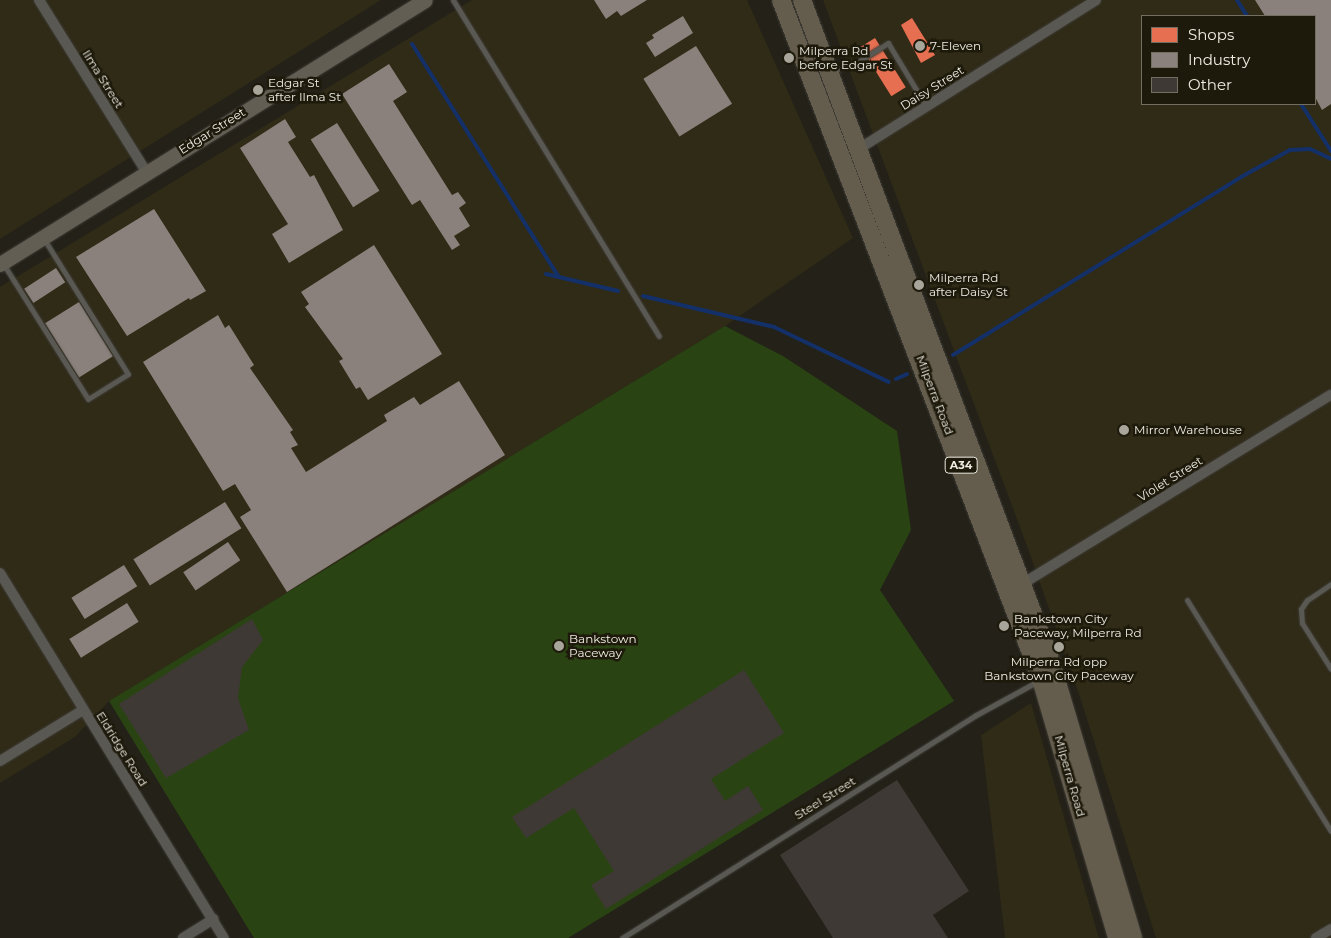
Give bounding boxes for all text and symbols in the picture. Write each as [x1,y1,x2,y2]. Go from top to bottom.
legend [1141,15,1316,105]
text: Shops [1188,25,1234,44]
place label: 7-Eleven [930,39,981,53]
marker: 7-Eleven [914,40,926,52]
place label: Milperra Rd before Edgar St [799,44,892,72]
street label: Ilma Street [79,47,127,111]
text: Industry [1188,50,1250,69]
marker: Milperra Rd before Edgar St [783,52,795,64]
street label: Daisy Street [898,63,966,113]
text: Other [1188,75,1232,94]
place label: Edgar St after Ilma St [268,76,341,104]
marker: Edgar St after Ilma St [252,84,264,96]
street label: Edgar Street [176,105,248,157]
place label: Milperra Rd after Daisy St [929,271,1008,299]
marker: Milperra Rd after Daisy St [913,279,925,291]
street label: Milperra Road [913,353,957,437]
place label: Mirror Warehouse [1134,423,1242,437]
marker: Mirror Warehouse [1118,424,1130,436]
street label: Violet Street [1135,453,1205,505]
road number: A34 [944,456,978,474]
place label: Bankstown City Paceway, Milperra Rd [1014,612,1142,640]
marker: Bankstown City Paceway, Milperra Rd [998,620,1010,632]
place label: Bankstown Paceway [569,632,637,660]
marker: Bankstown Paceway [553,640,565,652]
marker: Milperra Rd opp Bankstown City Paceway [1053,641,1065,653]
place label: Milperra Rd opp Bankstown City Paceway [984,655,1134,683]
street label: Eldridge Road [93,709,151,789]
street label: Milperra Road [1052,734,1088,818]
street label: Steel Street [792,774,858,822]

